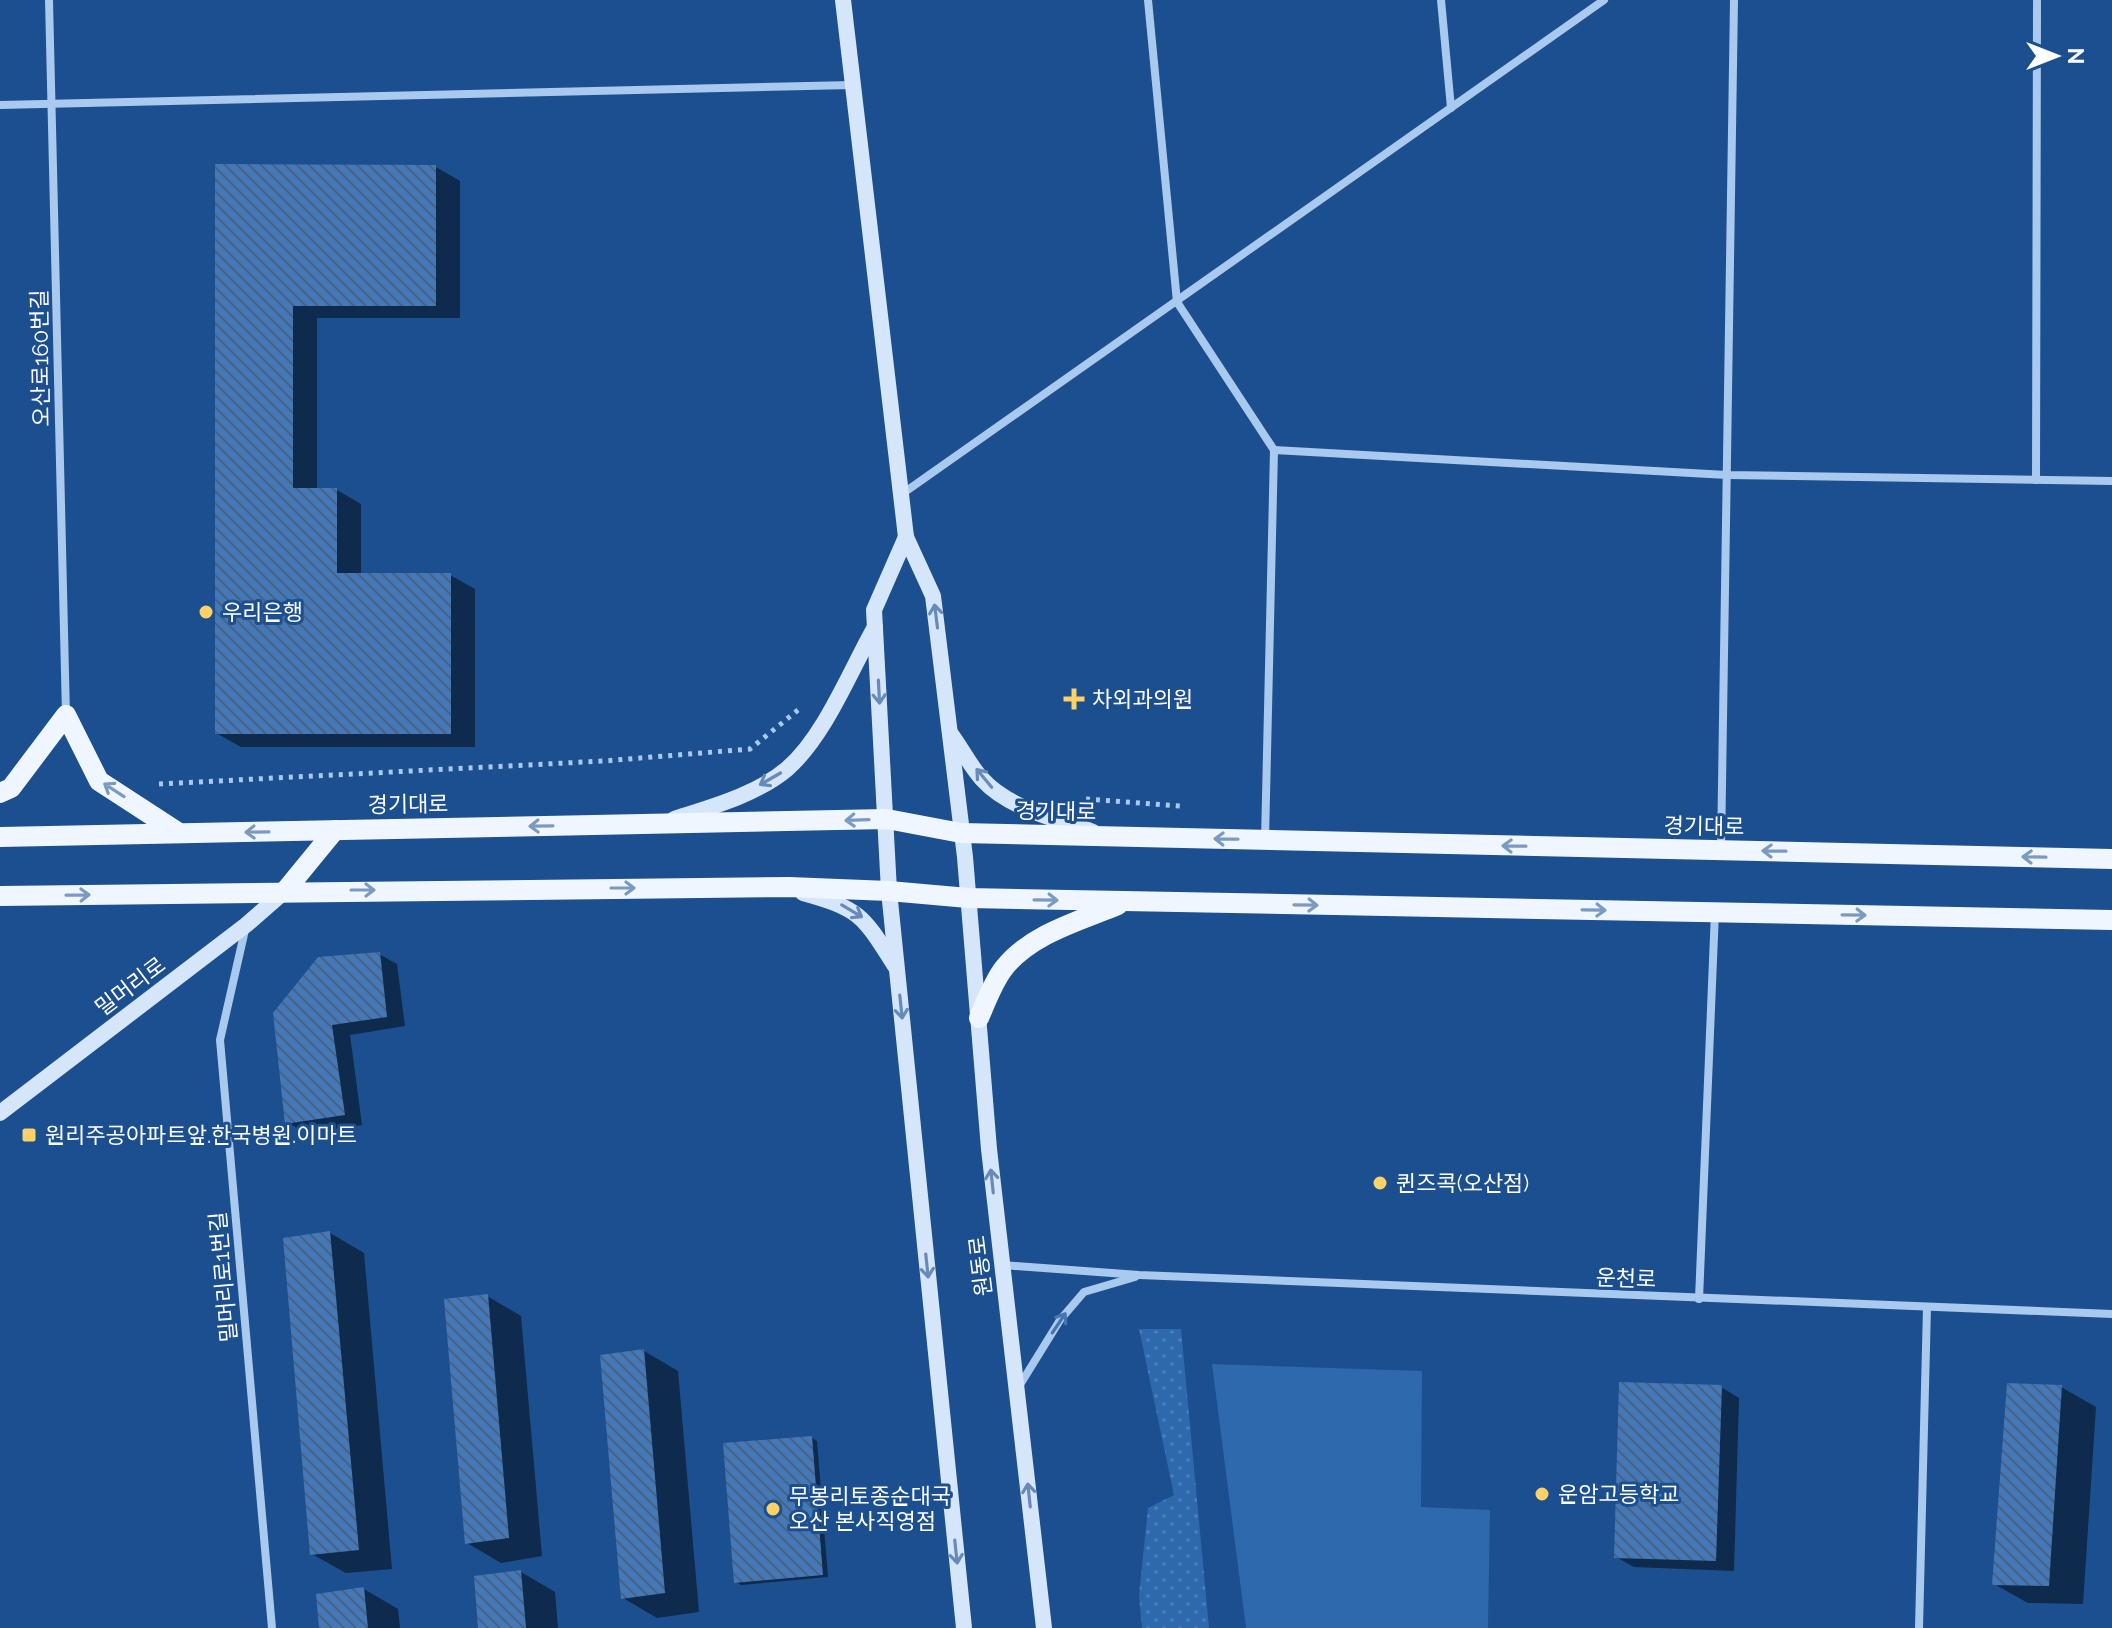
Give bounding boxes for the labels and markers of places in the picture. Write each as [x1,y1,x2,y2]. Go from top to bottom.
place label: 우리은행 [222,599,303,625]
marker: 우리은행 [197,603,215,621]
place label: 차외과의원 [1092,686,1193,712]
marker: 차외과의원 [1063,688,1085,710]
place label: 원리주공아파트앞.한국병원.이마트 [45,1122,357,1148]
marker: 원리주공아파트앞.한국병원.이마트 [20,1126,38,1144]
place label: 퀸즈콕(오산점) [1396,1170,1529,1196]
marker: 퀸즈콕(오산점) [1371,1174,1389,1192]
place label: 운암고등학교 [1558,1481,1679,1507]
place label: 무봉리토종순대국 오산 본사직영점 [789,1483,951,1534]
marker: 운암고등학교 [1533,1485,1551,1503]
marker: 무봉리토종순대국 오산 본사직영점 [764,1500,782,1518]

